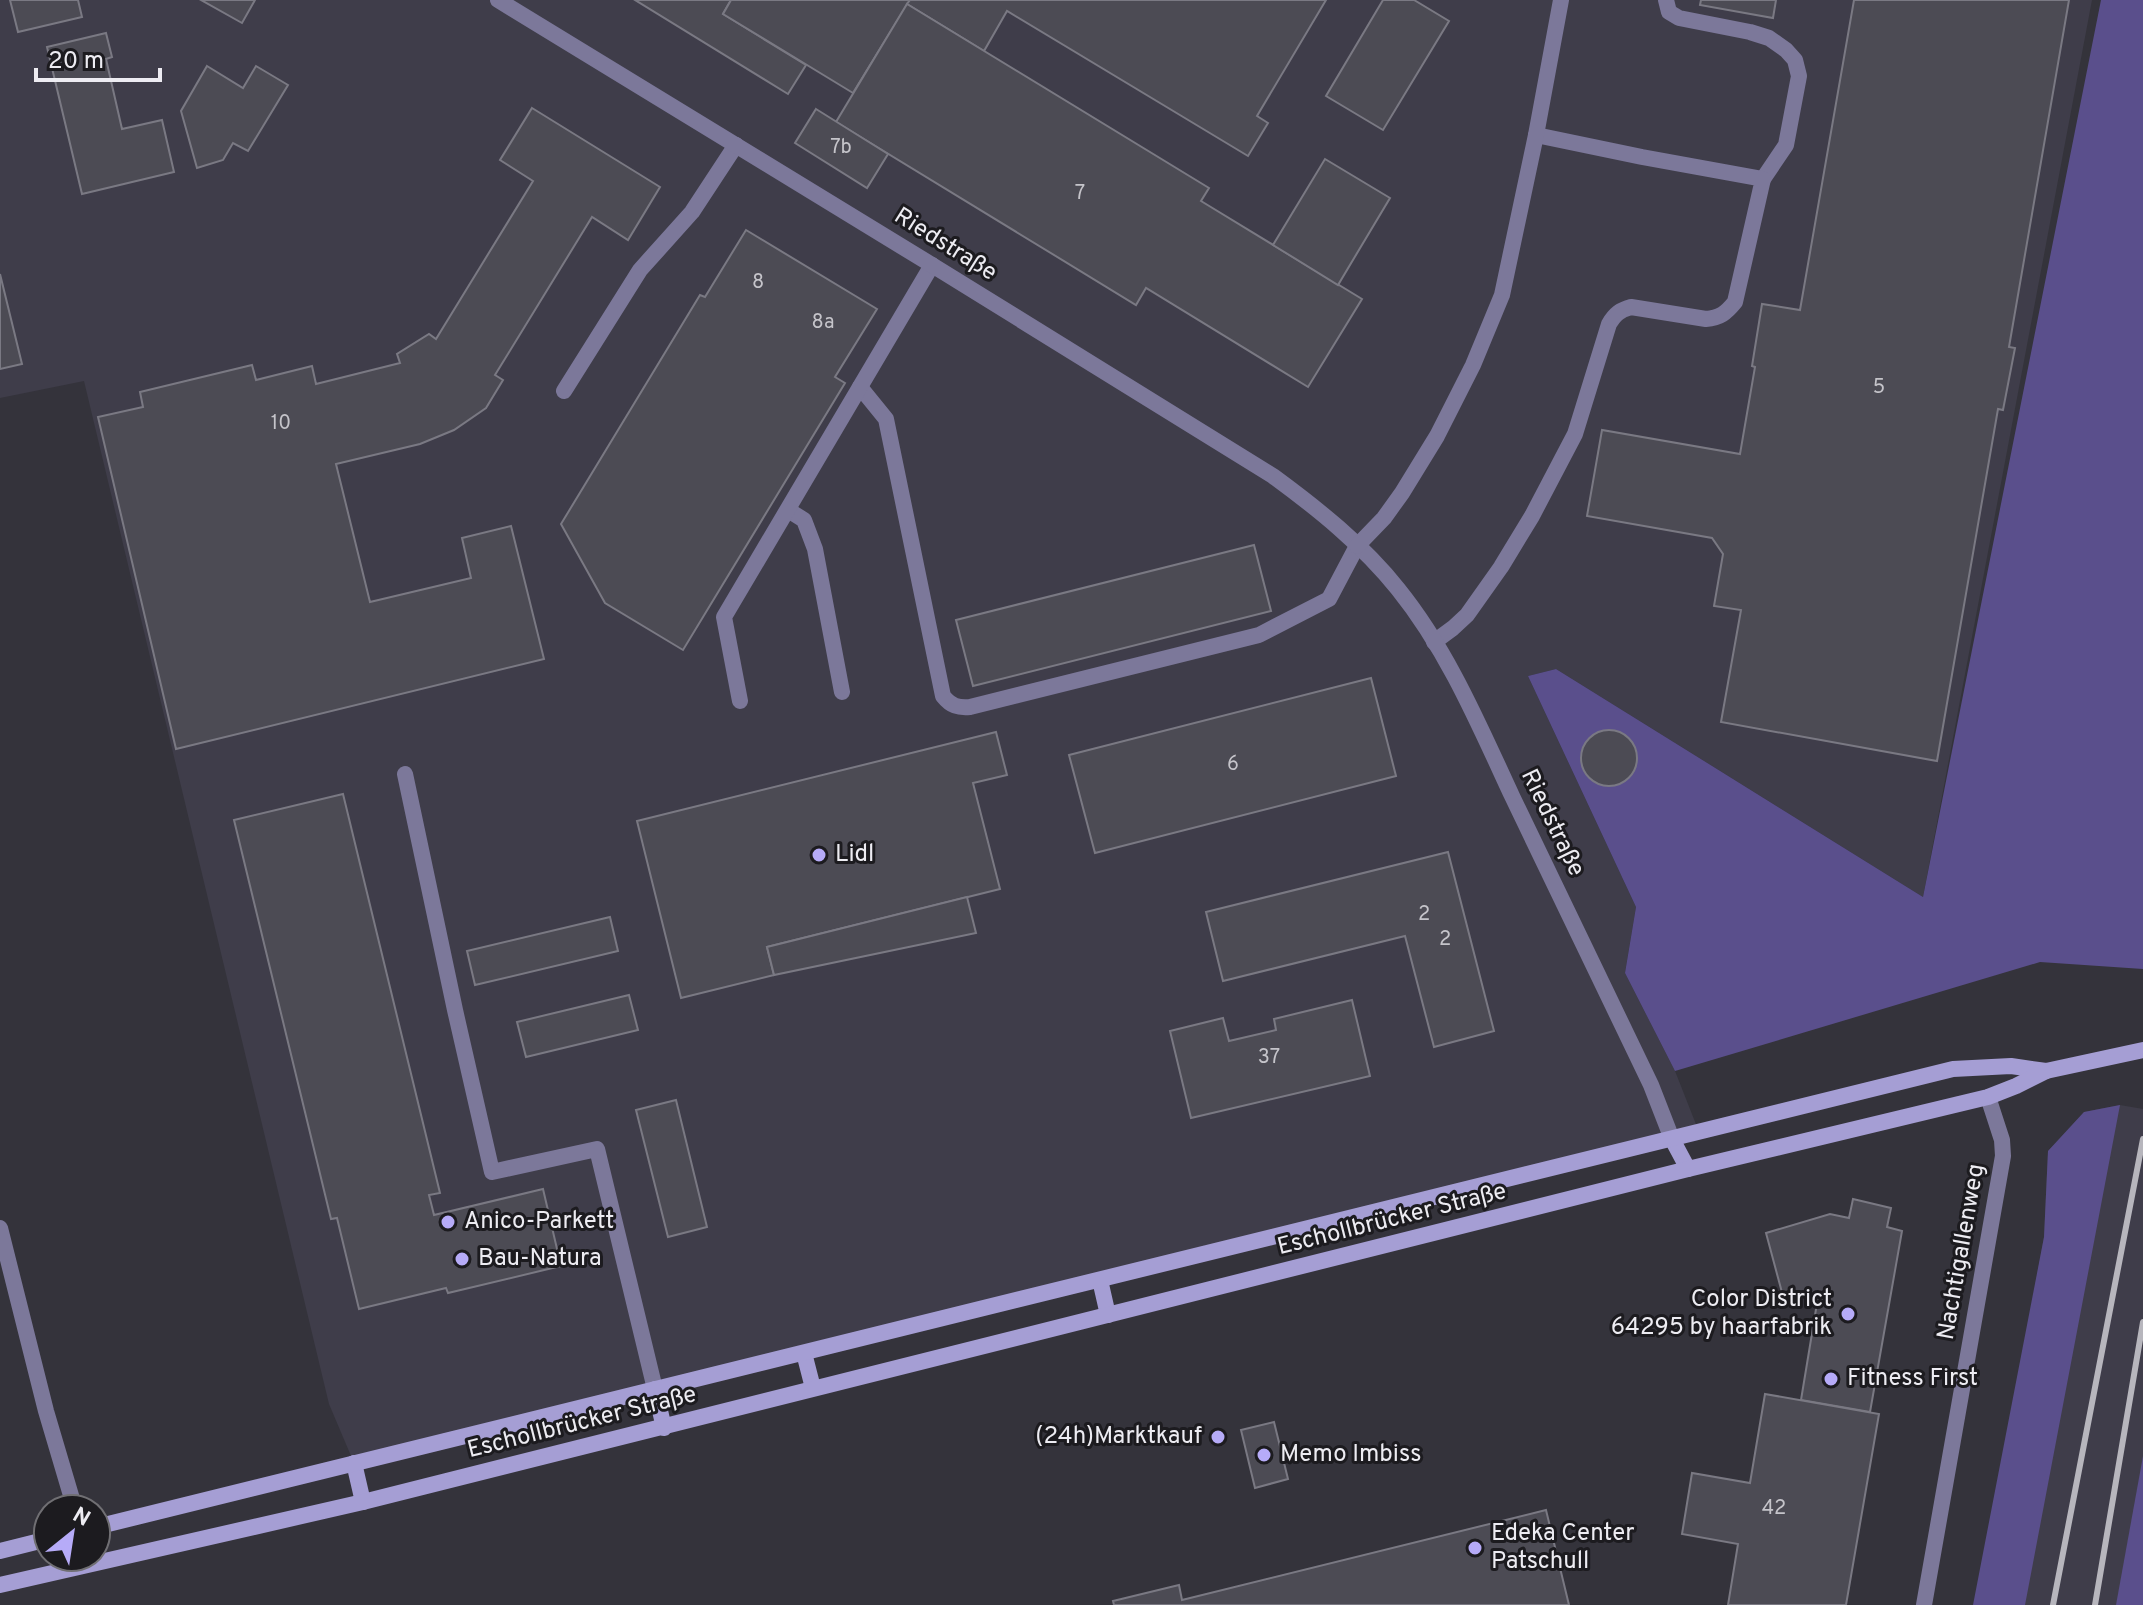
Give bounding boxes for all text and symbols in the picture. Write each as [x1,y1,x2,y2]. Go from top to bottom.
scale bar [36,32,160,82]
text: 20 m [48,47,104,77]
house number: 7b [830,135,852,161]
house number: 7 [1075,181,1085,207]
street label: Riedstraße [888,202,1002,288]
house number: 8 [752,270,764,296]
house number: 8a [812,310,834,336]
house number: 5 [1873,375,1885,401]
house number: 10 [271,411,291,437]
house number: 6 [1227,752,1239,778]
street label: Riedstraße [1513,764,1591,882]
place label: Lidl [835,840,874,870]
marker: Lidl [810,846,828,864]
house number: 2 [1418,902,1430,928]
house number: 2 [1439,927,1451,953]
house number: 37 [1258,1045,1280,1071]
street label: Nachtigallenweg [1932,1162,1992,1342]
street label: Eschollbrücker Straße [1274,1177,1510,1263]
place label: Anico-Parkett [464,1207,614,1237]
marker: Anico-Parkett [439,1213,457,1231]
place label: Bau-Natura [478,1244,602,1274]
marker: Bau-Natura [453,1250,471,1268]
place label: Color District 64295 by haarfabrik [1611,1285,1832,1343]
marker: Color District 64295 by haarfabrik [1839,1305,1857,1323]
place label: Fitness First [1847,1364,1978,1394]
marker: Fitness First [1822,1370,1840,1388]
street label: Eschollbrücker Straße [464,1380,700,1466]
place label: (24h)Marktkauf [1035,1422,1202,1452]
marker: (24h)Marktkauf [1209,1428,1227,1446]
place label: Memo Imbiss [1280,1440,1421,1470]
marker: Memo Imbiss [1255,1446,1273,1464]
north arrow [32,1493,112,1573]
house number: 42 [1762,1496,1786,1522]
text: N [67,1502,94,1533]
place label: Edeka Center Patschull [1491,1519,1635,1577]
marker: Edeka Center Patschull [1466,1539,1484,1557]

